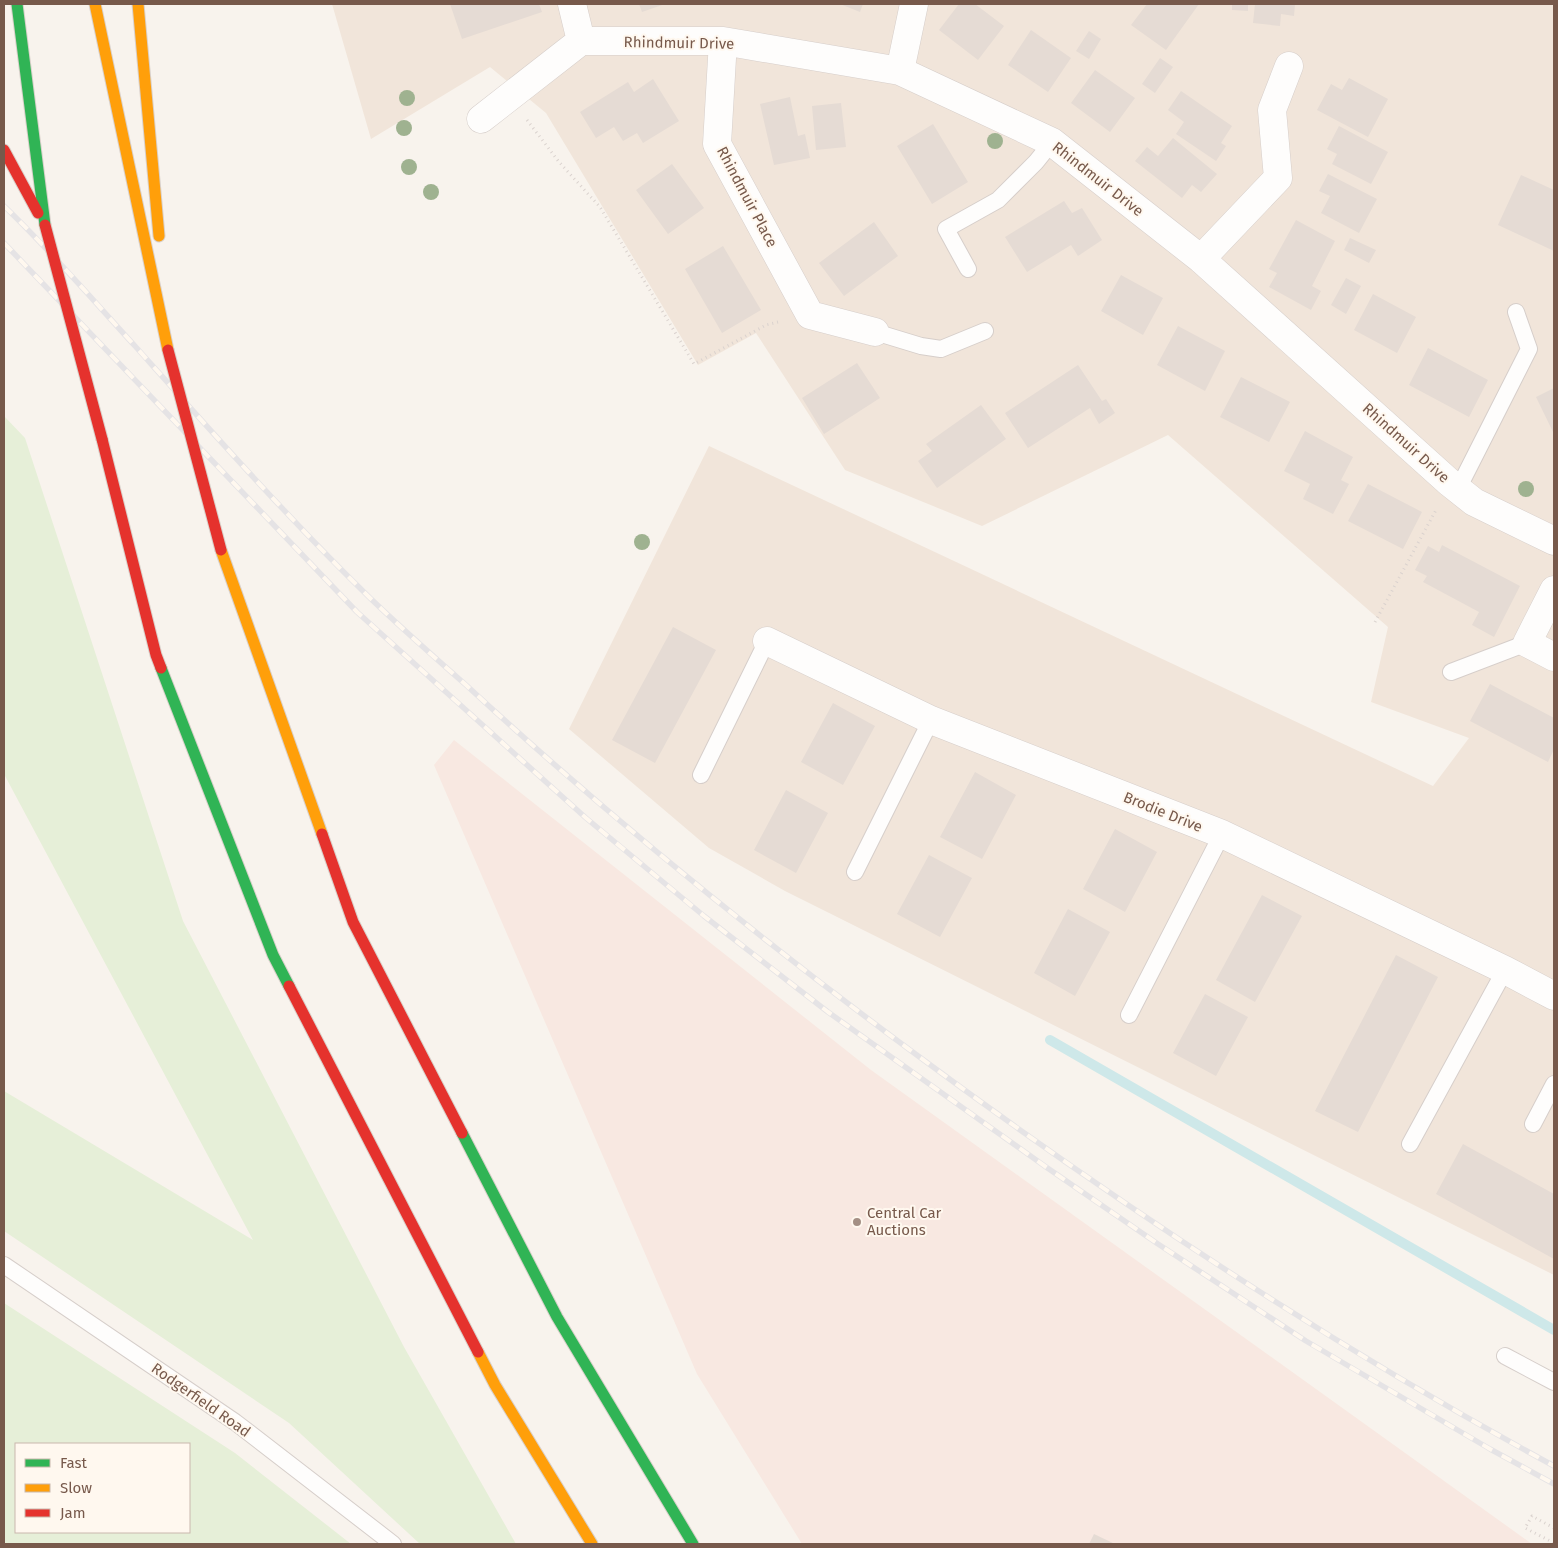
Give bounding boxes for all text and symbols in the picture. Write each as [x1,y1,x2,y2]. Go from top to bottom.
street label: Rhindmuir Drive [624,33,734,53]
street label: Rhindmuir Drive [1049,138,1147,220]
street label: Rhindmuir Place [713,144,781,250]
street label: Rhindmuir Drive [1359,399,1453,487]
street label: Brodie Drive [1121,788,1205,836]
place label: Central Car Auctions [867,1204,942,1239]
marker: Central Car Auctions [851,1216,863,1228]
street label: Rodgerfield Road [148,1359,254,1441]
legend [15,1443,190,1533]
text: Fast [60,1454,87,1472]
text: Slow [60,1479,92,1497]
text: Jam [60,1504,86,1522]

